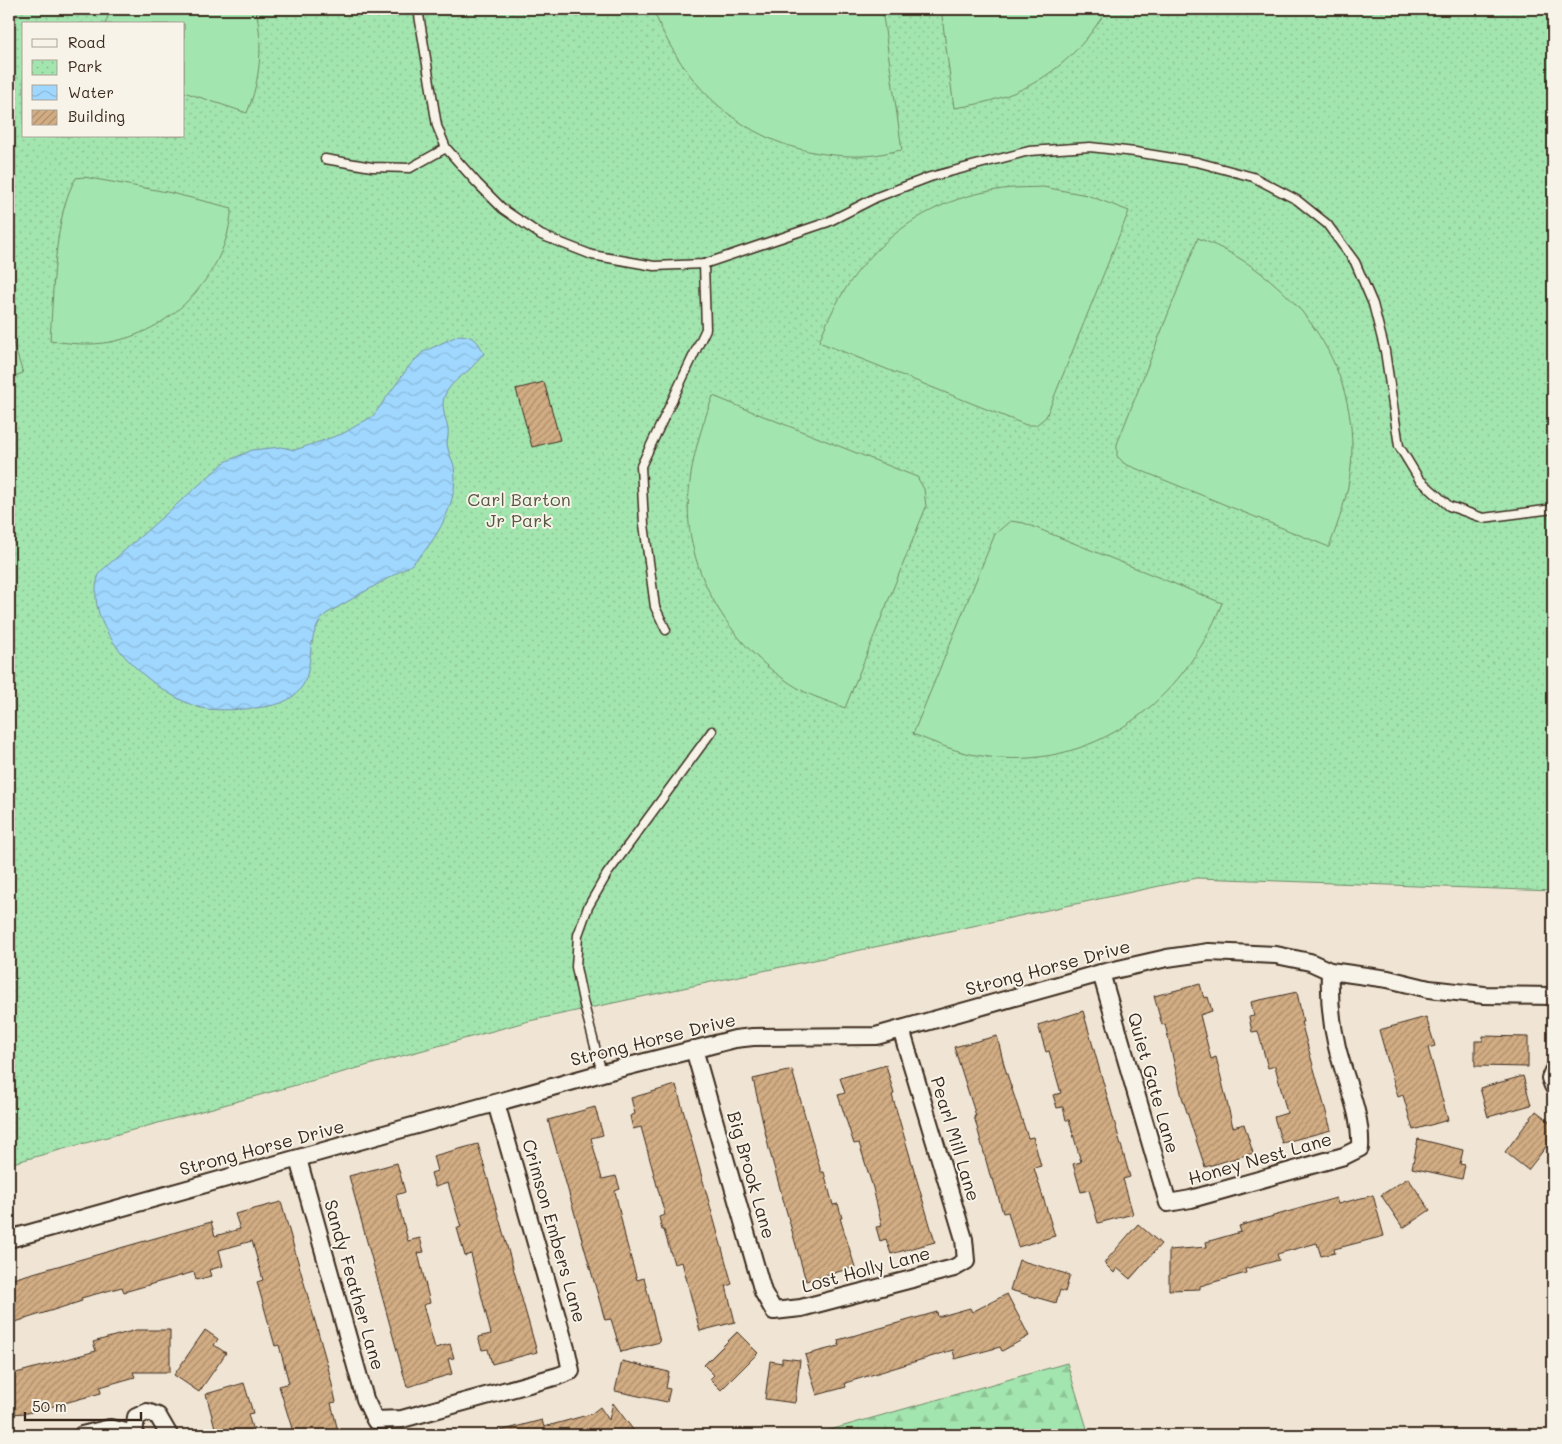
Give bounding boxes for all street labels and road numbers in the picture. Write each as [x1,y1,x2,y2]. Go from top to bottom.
street label: Strong Horse Drive [963,933,1133,1001]
street label: Strong Horse Drive [568,1007,738,1071]
street label: Quiet Gate Lane [1122,1010,1186,1156]
street label: Pearl Mill Lane [926,1073,986,1204]
street label: Big Brook Lane [722,1108,782,1241]
street label: Strong Horse Drive [177,1113,347,1181]
street label: Honey Nest Lane [1185,1126,1334,1190]
street label: Crimson Embers Lane [517,1136,593,1325]
street label: Sandy Feather Lane [319,1197,391,1373]
street label: Lost Holly Lane [799,1240,933,1298]

